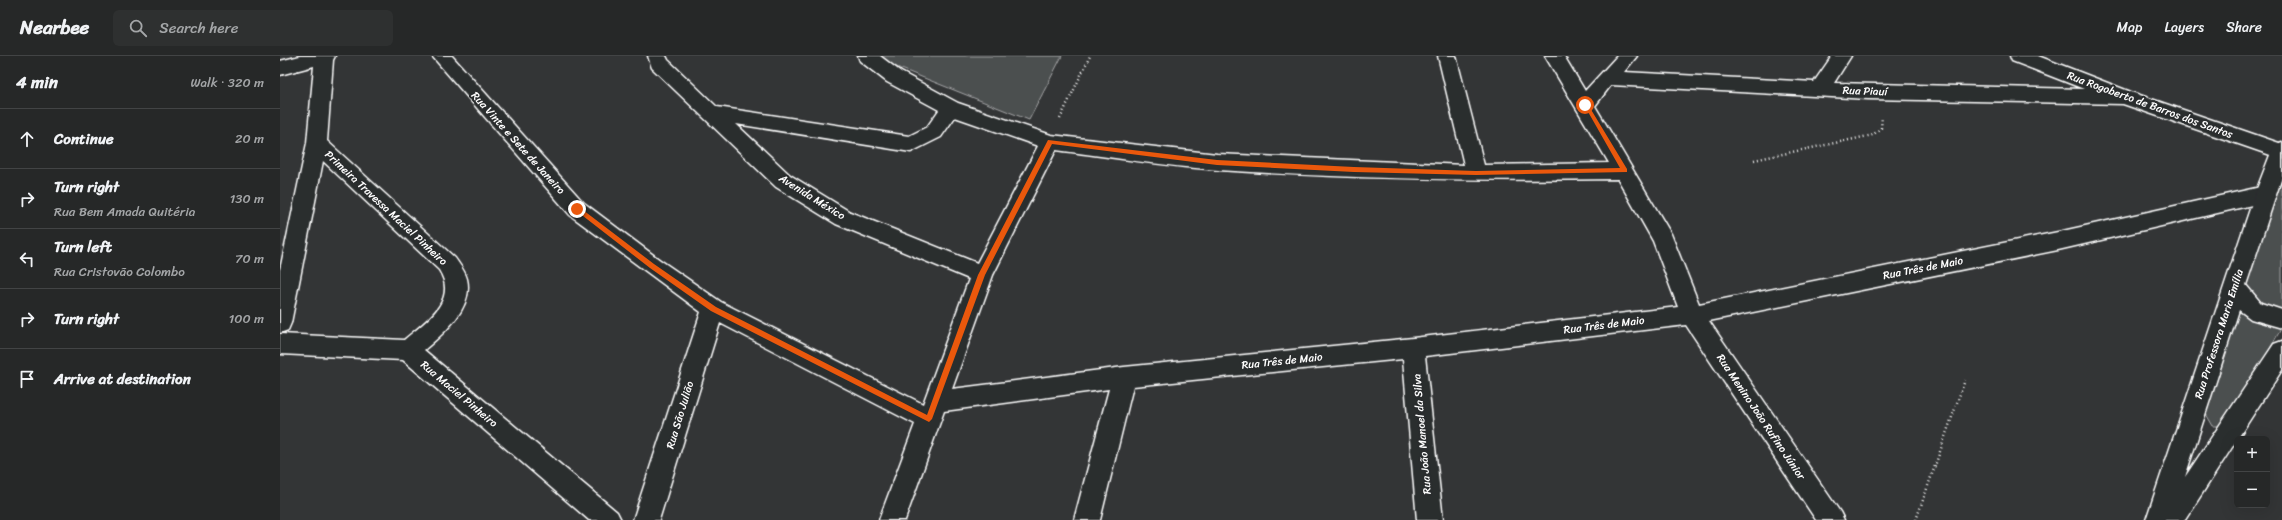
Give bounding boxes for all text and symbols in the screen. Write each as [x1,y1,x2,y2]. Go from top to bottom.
search box [113,10,393,46]
text: Nearbee [20,11,89,44]
text: Search here [159,15,238,41]
text: Map [2117,15,2142,40]
text: Layers [2164,15,2204,40]
text: Share [2226,15,2262,40]
icon: search [127,17,149,39]
street label: Rua Rogoberto de Barros dos Santos [2064,66,2236,144]
text: 4 min [16,67,58,97]
text: Walk · 320 m [190,71,264,94]
street label: Rua Piauí [1842,81,1890,101]
street label: Rua Vinte e Sete de Janeiro [466,87,570,199]
route start [1576,96,1594,114]
text: Continue [54,126,114,152]
text: 20 m [235,127,264,150]
icon: ahead [16,128,38,150]
street label: Primeira Travessa Maciel Pinheiro [320,146,452,271]
street label: Avenida México [774,168,849,225]
text: Turn right [54,174,119,200]
text: 130 m [230,187,264,210]
icon: right [16,188,38,210]
text: Rua Bem Amada Quitéria [54,200,195,223]
route end [568,200,586,218]
text: Turn left [54,234,112,260]
text: 70 m [235,247,264,270]
icon: left [16,248,38,270]
street label: Rua Três de Maio [1881,251,1965,285]
text: Rua Cristovão Colombo [54,260,185,283]
street label: Rua Professora Maria Emília [2189,266,2249,401]
text: Turn right [54,306,119,332]
text: 100 m [229,307,264,330]
icon: right [16,308,38,330]
street label: Rua Três de Maio [1562,311,1646,339]
street label: Rua Três de Maio [1241,347,1324,375]
street label: Rua Menino João Rufino Júnior [1712,350,1811,484]
street label: Rua Maciel Pinheiro [416,356,502,433]
text: Arrive at destination [54,366,191,392]
icon: arrive [16,368,38,390]
street label: Rua João Manoel da Silva [1407,372,1437,495]
street label: Rua São Julião [661,378,699,451]
map controls [2234,436,2270,508]
button: + [2234,436,2270,472]
button: − [2234,472,2270,508]

